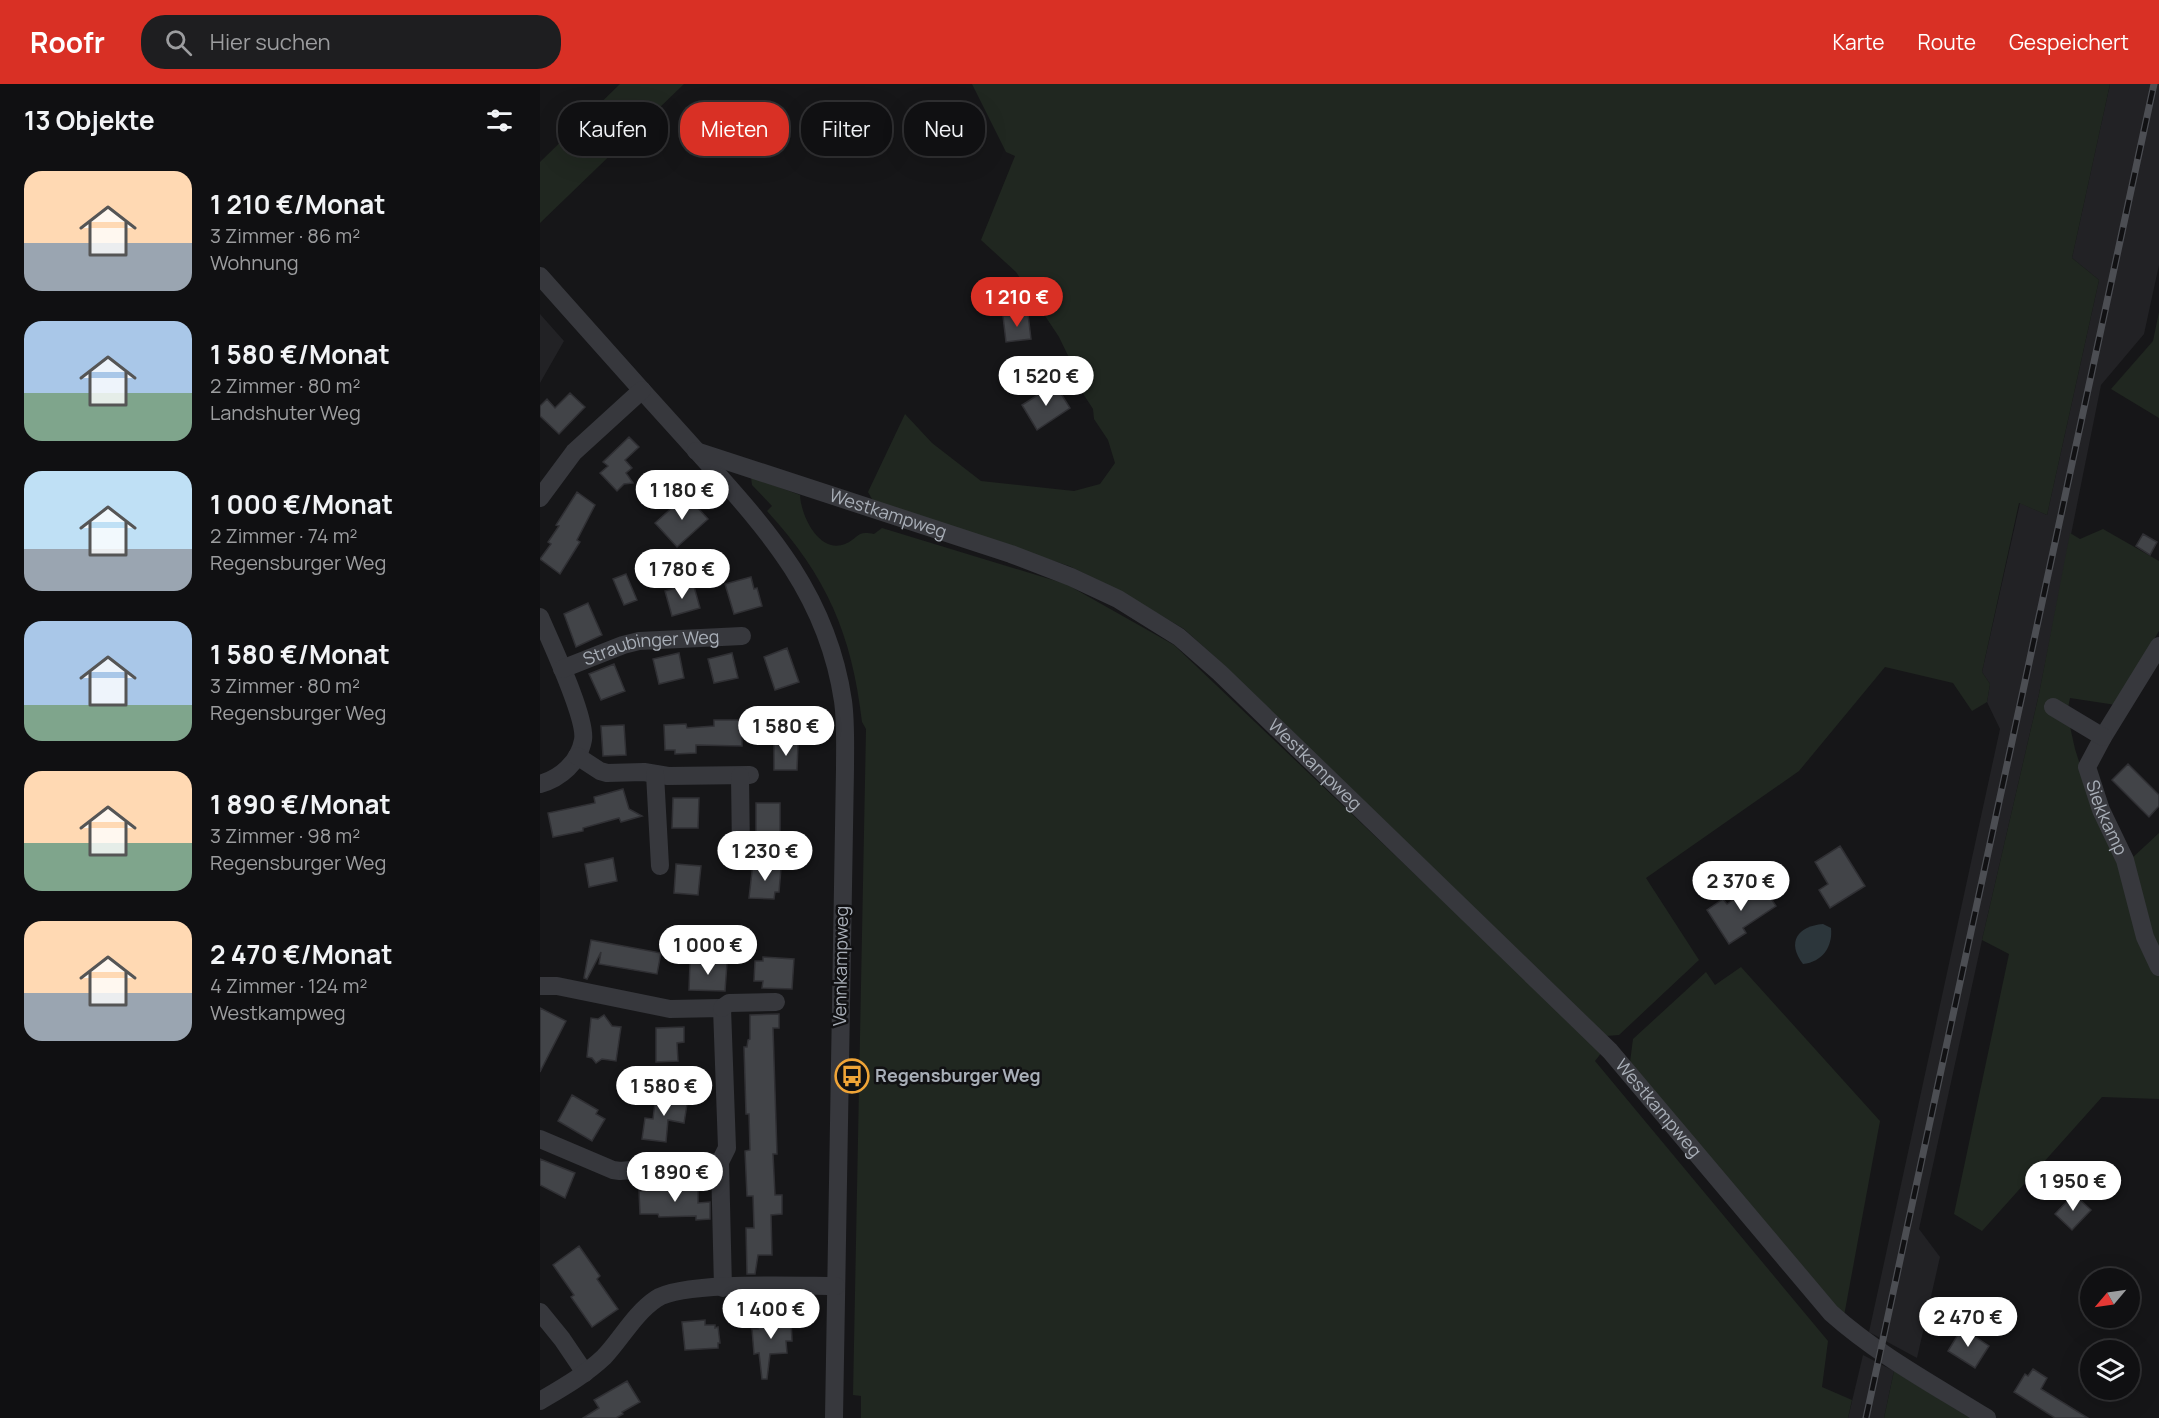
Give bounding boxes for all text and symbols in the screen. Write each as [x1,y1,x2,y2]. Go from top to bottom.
search box [141,15,561,69]
text: Roofr [30,23,105,61]
icon: search [162,26,195,59]
text: Hier suchen [210,27,331,57]
text: Karte [1833,28,1885,56]
text: Route [1918,28,1976,56]
text: Gespeichert [2009,28,2129,56]
text: 13 Objekte [24,102,155,138]
chip: Kaufen [558,102,668,156]
chip: Mieten [680,102,789,156]
chip: Filter [801,102,892,156]
chip: Neu [904,102,985,156]
icon: filters [483,104,516,137]
text: 1 210 €/Monat [210,186,386,222]
icon: home [72,195,144,267]
text: 3 Zimmer · 86 m² [210,222,360,249]
text: Wohnung [210,249,299,276]
pin: 1 210 € [962,277,1072,328]
text: 1 210 € [985,283,1049,310]
text: 1 580 €/Monat [210,336,390,372]
icon: home [72,345,144,417]
pin: 1 520 € [991,356,1101,407]
text: 1 520 € [1013,362,1079,389]
text: 2 Zimmer · 80 m² [210,372,360,399]
text: Landshuter Weg [210,399,361,426]
pin: 1 180 € [627,470,737,521]
text: 1 180 € [650,476,714,503]
street label: Westkampweg [827,482,950,543]
text: 1 000 €/Monat [210,486,393,522]
icon: home [72,495,144,567]
text: 2 Zimmer · 74 m² [210,522,358,549]
text: Regensburger Weg [210,549,386,576]
pin: 1 780 € [627,549,737,600]
text: 1 780 € [649,555,715,582]
street label: Straubinger Weg [579,624,720,671]
text: 1 580 €/Monat [210,636,390,672]
icon: home [72,645,144,717]
text: 3 Zimmer · 80 m² [210,672,360,699]
text: Regensburger Weg [210,699,386,726]
pin: 1 580 € [731,706,841,757]
text: 1 580 € [752,712,820,739]
street label: Westkampweg [1263,713,1368,815]
street label: Siekkamp [2081,777,2134,859]
text: 1 890 €/Monat [210,786,391,822]
icon: home [72,795,144,867]
text: 3 Zimmer · 98 m² [210,822,360,849]
pin: 1 230 € [710,831,820,882]
text: 1 230 € [731,837,799,864]
text: Regensburger Weg [210,849,386,876]
pin: 2 370 € [1686,861,1796,912]
text: 2 370 € [1706,867,1776,894]
street label: Vennkampweg [827,906,853,1026]
pin: 1 000 € [653,925,763,976]
text: 1 000 € [673,931,743,958]
text: 2 470 €/Monat [210,936,392,972]
icon: home [72,945,144,1017]
text: 4 Zimmer · 124 m² [210,972,368,999]
text: Westkampweg [210,999,346,1026]
street label: Westkampweg [1611,1053,1708,1162]
bus stop icon: Regensburger Weg [834,1058,870,1094]
place label: Regensburger Weg [875,1063,1041,1087]
pin: 1 580 € [609,1066,719,1117]
text: 1 580 € [630,1072,698,1099]
pin: 1 890 € [620,1152,730,1203]
text: 1 890 € [641,1158,709,1185]
pin: 1 950 € [2018,1161,2128,1212]
text: 1 950 € [2039,1167,2107,1194]
north arrow [2080,1268,2140,1328]
map controls [2080,1268,2140,1400]
pin: 1 400 € [716,1289,826,1340]
text: 1 400 € [737,1295,805,1322]
pin: 2 470 € [1913,1297,2023,1348]
text: 2 470 € [1933,1303,2003,1330]
button: layers [2080,1340,2140,1400]

